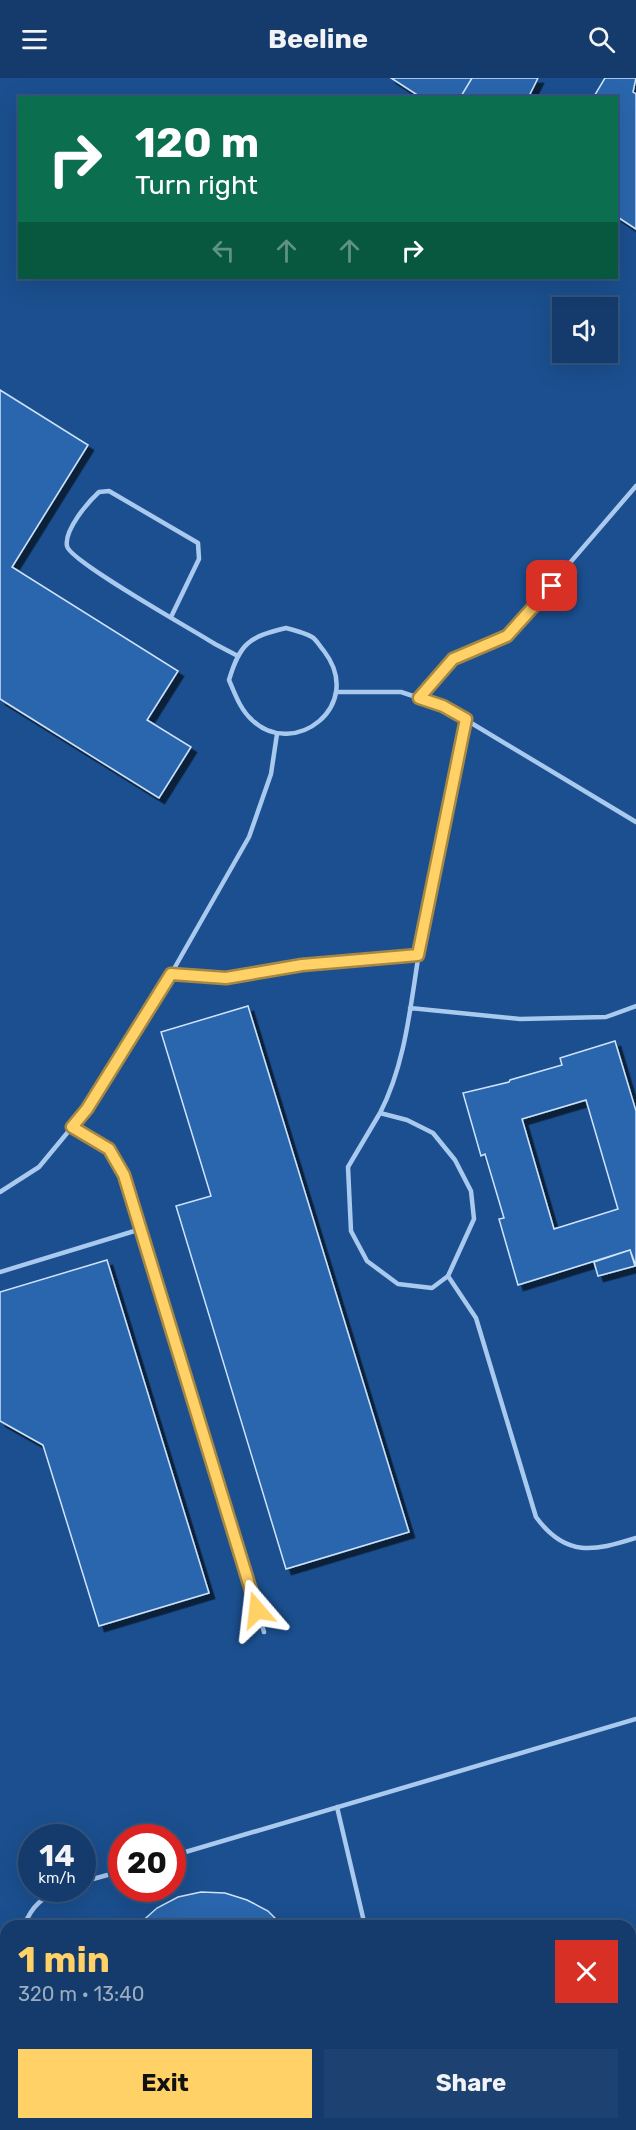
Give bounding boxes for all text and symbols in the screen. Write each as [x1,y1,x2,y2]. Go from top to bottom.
icon: menu [18,23,51,56]
text: Beeline [268,23,368,55]
icon: search [585,23,618,56]
text: 120 m [135,118,259,168]
icon: right [36,120,114,198]
text: Turn right [135,169,258,201]
icon: left [207,234,240,267]
icon: ahead [270,234,303,267]
icon: ahead [333,234,366,267]
icon: right [396,234,429,267]
map controls [552,297,618,363]
button: sound [552,297,618,363]
pin [526,560,577,611]
icon: arrive [535,569,568,602]
position arrow [225,1578,289,1642]
speed limit sign: 20 [108,1824,186,1902]
text: 14 [39,1838,75,1874]
text: km/h [38,1869,76,1887]
text: 1 min [18,1938,110,1981]
button: close [555,1940,618,2003]
text: 320 m · 13:40 [18,1982,144,2006]
button: Exit [18,2049,312,2118]
button: Share [324,2049,618,2118]

